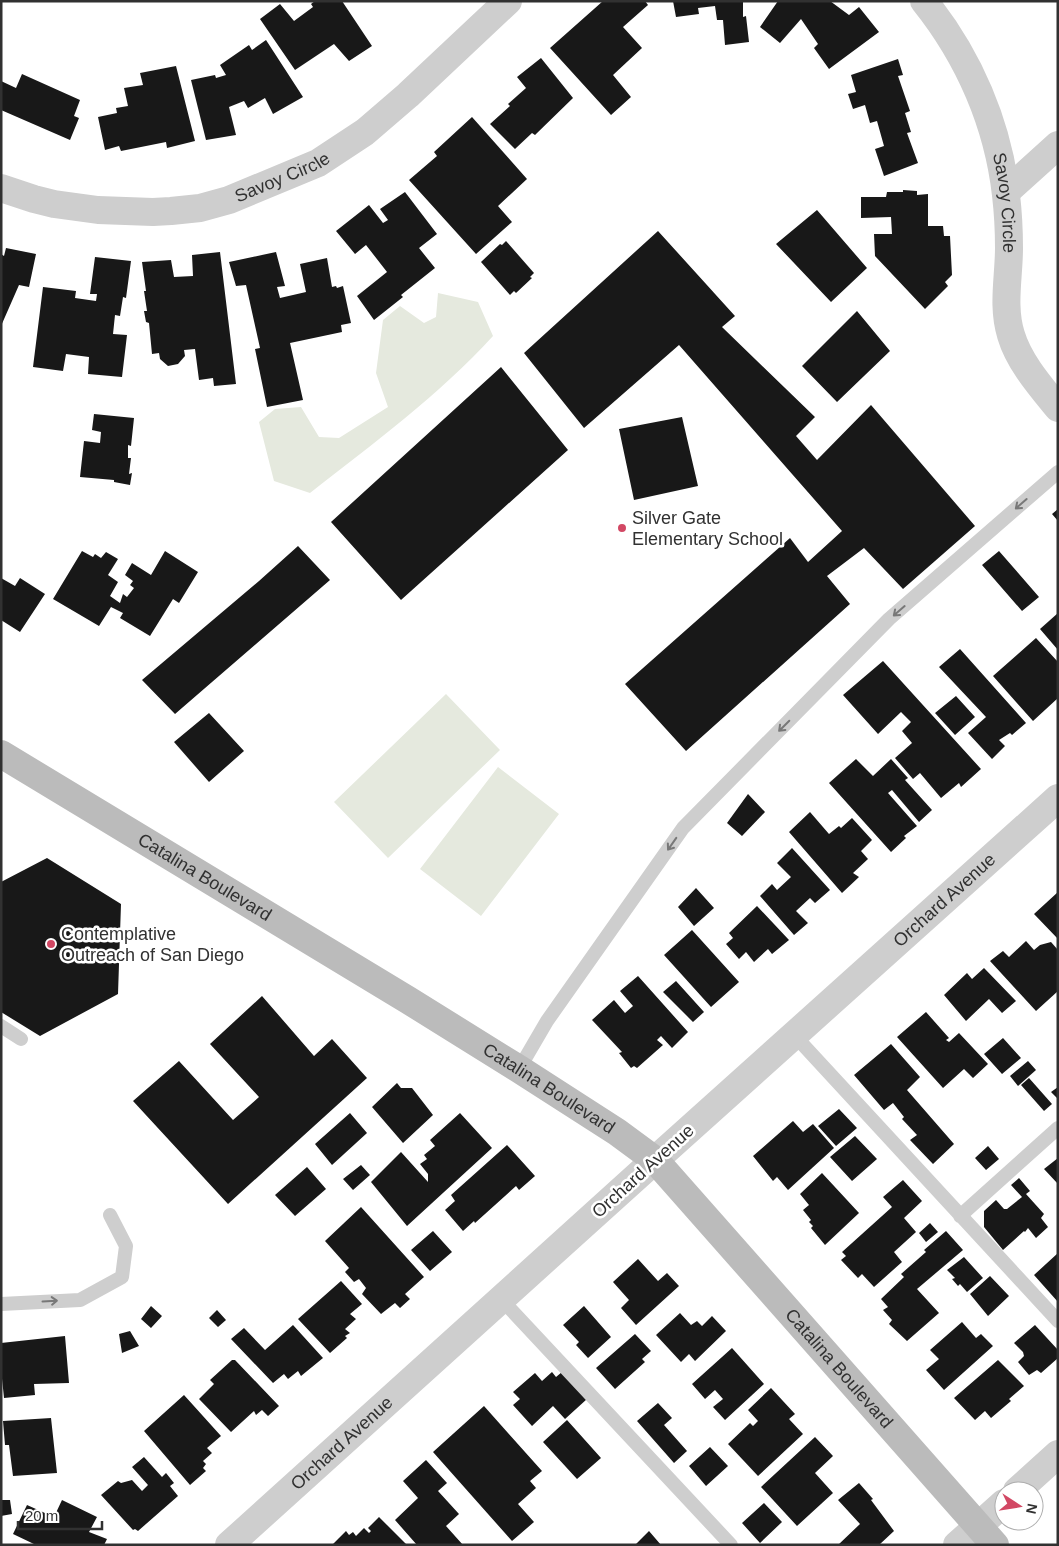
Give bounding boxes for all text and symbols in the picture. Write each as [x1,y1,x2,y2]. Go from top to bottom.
street label: Savoy Circle [232,148,334,206]
street label: Savoy Circle [989,151,1019,253]
one-way arrow [1015,498,1028,509]
place label: Silver Gate Elementary School [632,508,783,549]
marker: Silver Gate Elementary School [616,522,628,534]
one-way arrow [892,605,905,616]
one-way arrow [778,720,790,732]
street label: Catalina Boulevard [134,829,275,925]
one-way arrow [667,836,677,850]
street label: Orchard Avenue [889,849,999,951]
place label: Contemplative Outreach of San Diego [61,924,244,965]
marker: Contemplative Outreach of San Diego [45,938,57,950]
street label: Catalina Boulevard [479,1039,618,1138]
street label: Orchard Avenue [588,1120,698,1222]
one-way arrow [42,1297,58,1306]
street label: Catalina Boulevard [781,1305,897,1432]
street label: Orchard Avenue [287,1392,397,1494]
north arrow [994,1481,1044,1531]
scale bar [18,1498,101,1530]
text: N [1023,1502,1041,1515]
text: 20 m [25,1507,58,1524]

